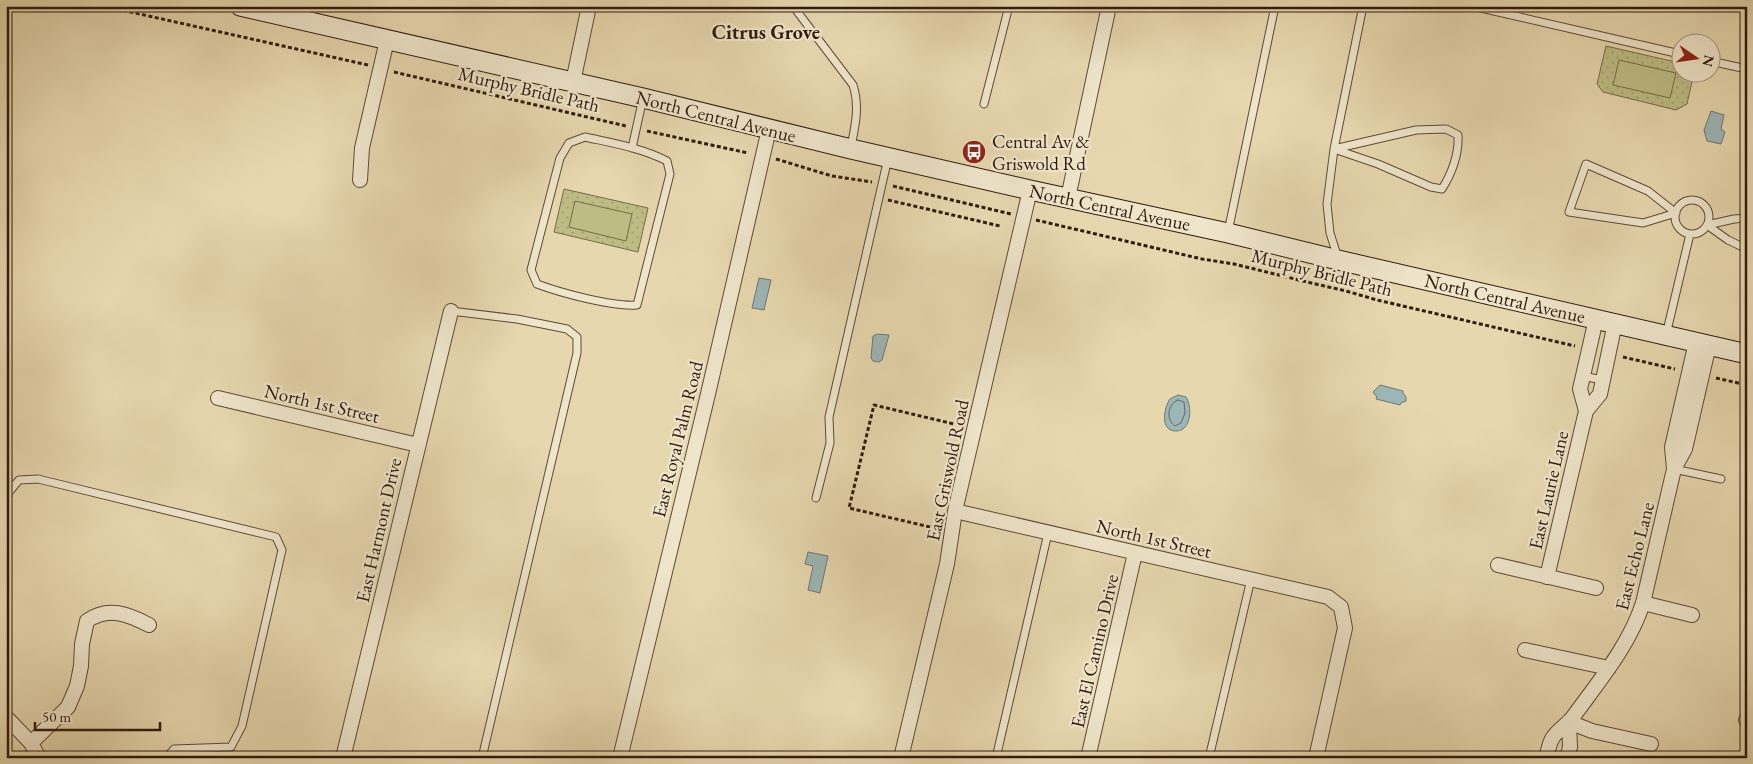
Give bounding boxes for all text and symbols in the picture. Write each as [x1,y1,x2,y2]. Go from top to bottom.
district label: Citrus Grove [712,19,820,45]
north arrow [1670,32,1720,82]
text: N [1698,53,1719,69]
street label: Murphy Bridle Path [456,61,602,118]
street label: North Central Avenue [633,85,799,148]
place label: Central Av & Griswold Rd [992,129,1090,176]
bus stop icon: Central Av & Griswold Rd [961,139,987,165]
street label: North Central Avenue [1027,178,1193,237]
street label: Murphy Bridle Path [1249,243,1395,302]
street label: North Central Avenue [1422,268,1588,329]
street label: East Royal Palm Road [646,358,709,520]
street label: North 1st Street [262,378,382,429]
street label: East Griswold Road [920,397,975,543]
street label: East Laurie Lane [1523,428,1574,552]
street label: East Harmont Drive [350,455,407,605]
street label: East Echo Lane [1609,499,1660,613]
street label: North 1st Street [1094,513,1214,564]
street label: East El Camino Drive [1065,572,1124,730]
scale bar [35,699,160,731]
text: 50 m [42,707,71,726]

